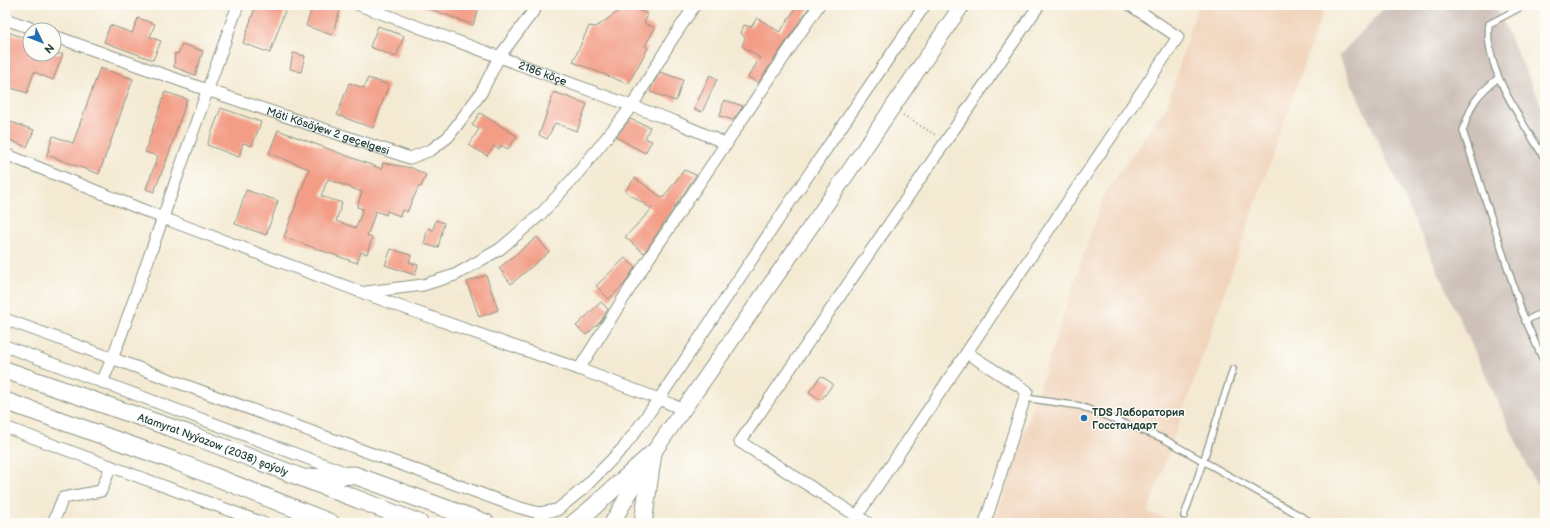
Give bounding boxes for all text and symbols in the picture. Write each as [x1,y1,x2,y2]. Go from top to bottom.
north arrow [22,22,62,62]
text: N [41,41,57,56]
street label: 2186 köçe [517,59,569,89]
street label: Mäti Kösäýew 2 geçelgesi [265,104,391,158]
place label: TDS Лаборатория Госстандарт [1092,406,1185,432]
street label: Atamyrat Nyýazow (2038) şaýoly [136,411,290,479]
marker: TDS Лаборатория Госстандарт [1079,413,1089,423]

